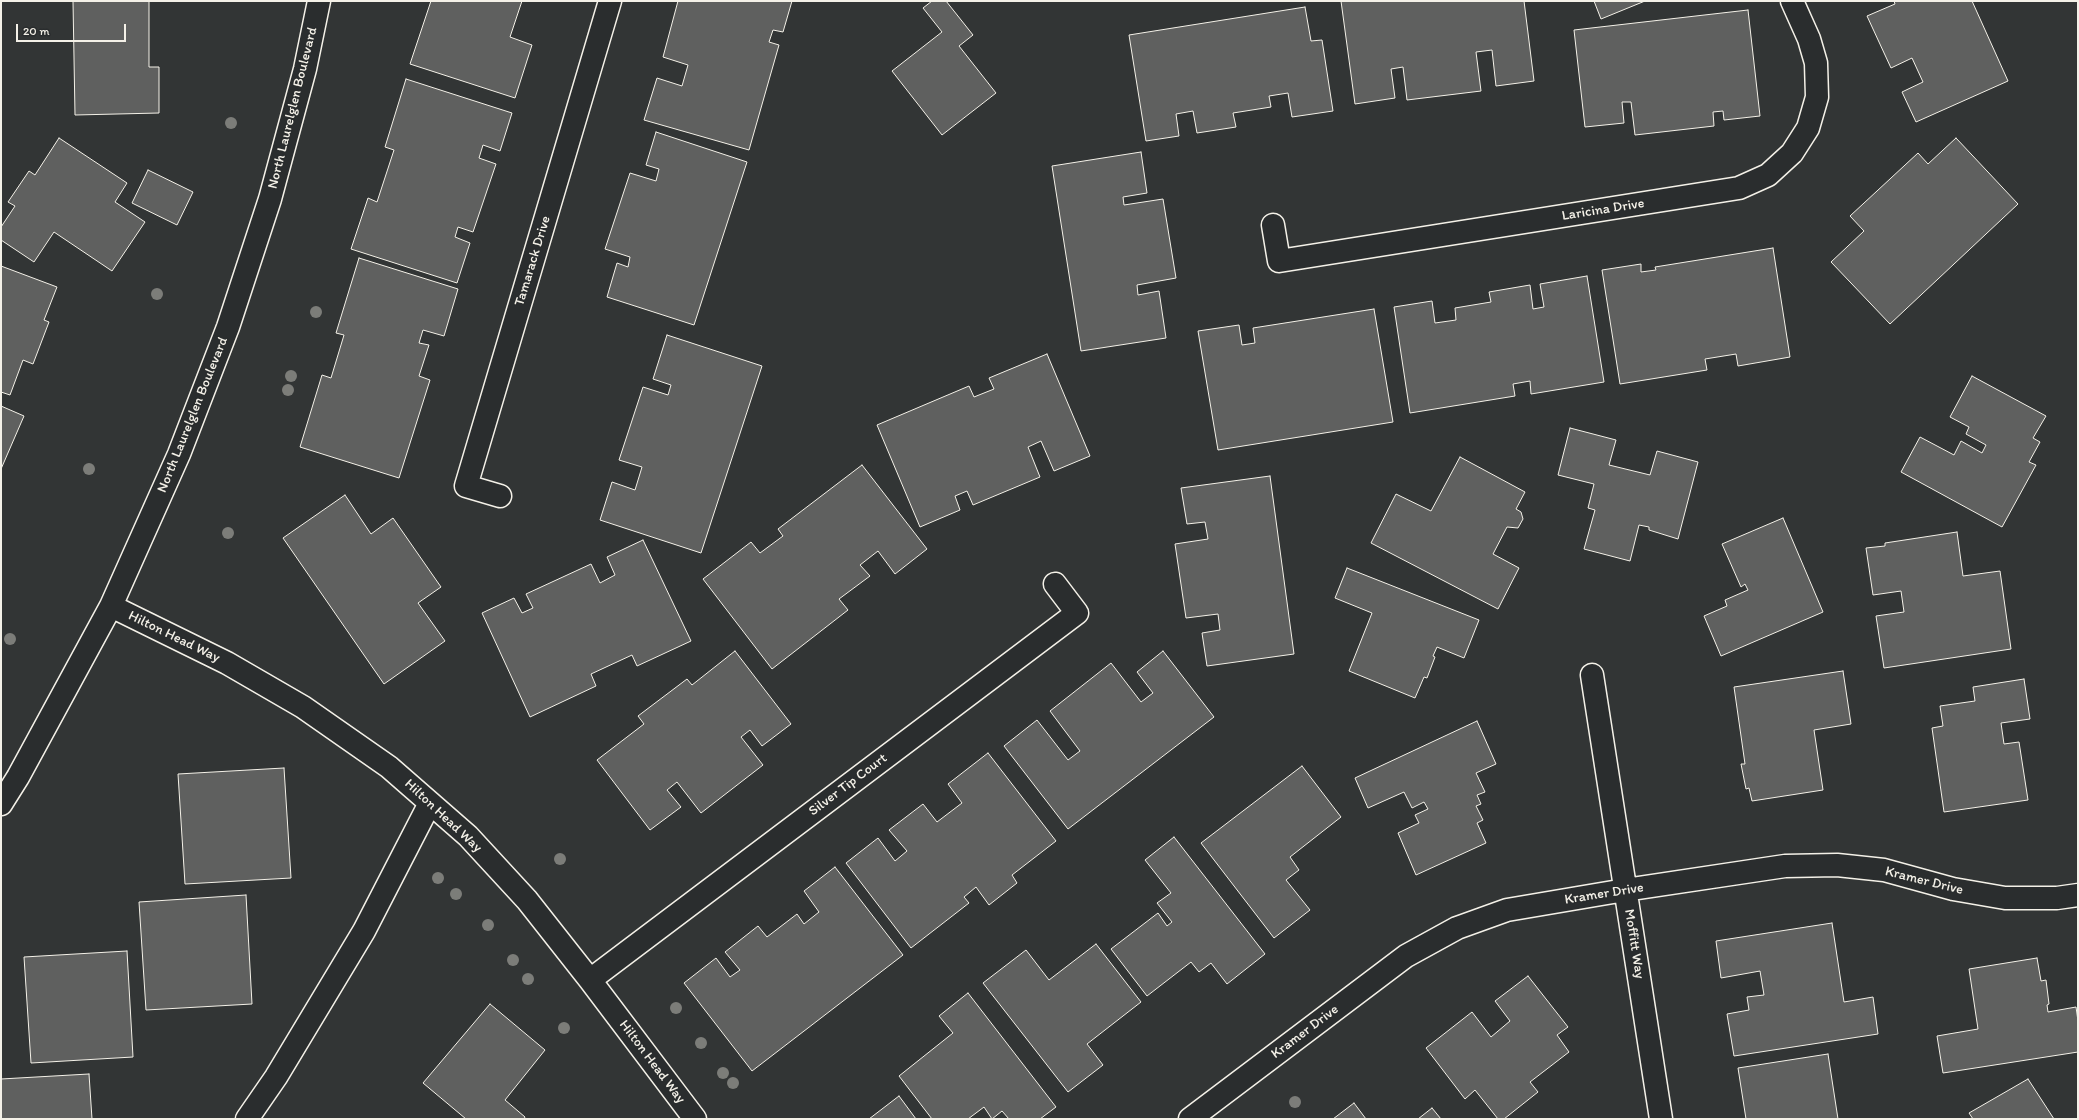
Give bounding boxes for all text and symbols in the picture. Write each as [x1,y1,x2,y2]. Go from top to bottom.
scale bar [18,16,128,42]
text: 20 m [23,24,50,38]
street label: North Laurelglen Boulevard [265,25,321,191]
street label: Laricina Drive [1561,195,1645,225]
street label: Tamarack Drive [511,214,555,308]
street label: North Laurelglen Boulevard [154,335,232,495]
street label: Hilton Head Way [125,608,223,666]
street label: Silver Tip Court [805,750,891,820]
street label: Hilton Head Way [401,776,485,856]
street label: Kramer Drive [1883,863,1965,899]
street label: Kramer Drive [1563,879,1645,909]
street label: Moffitt Way [1620,908,1648,980]
street label: Kramer Drive [1268,1001,1342,1063]
street label: Hilton Head Way [615,1017,689,1107]

